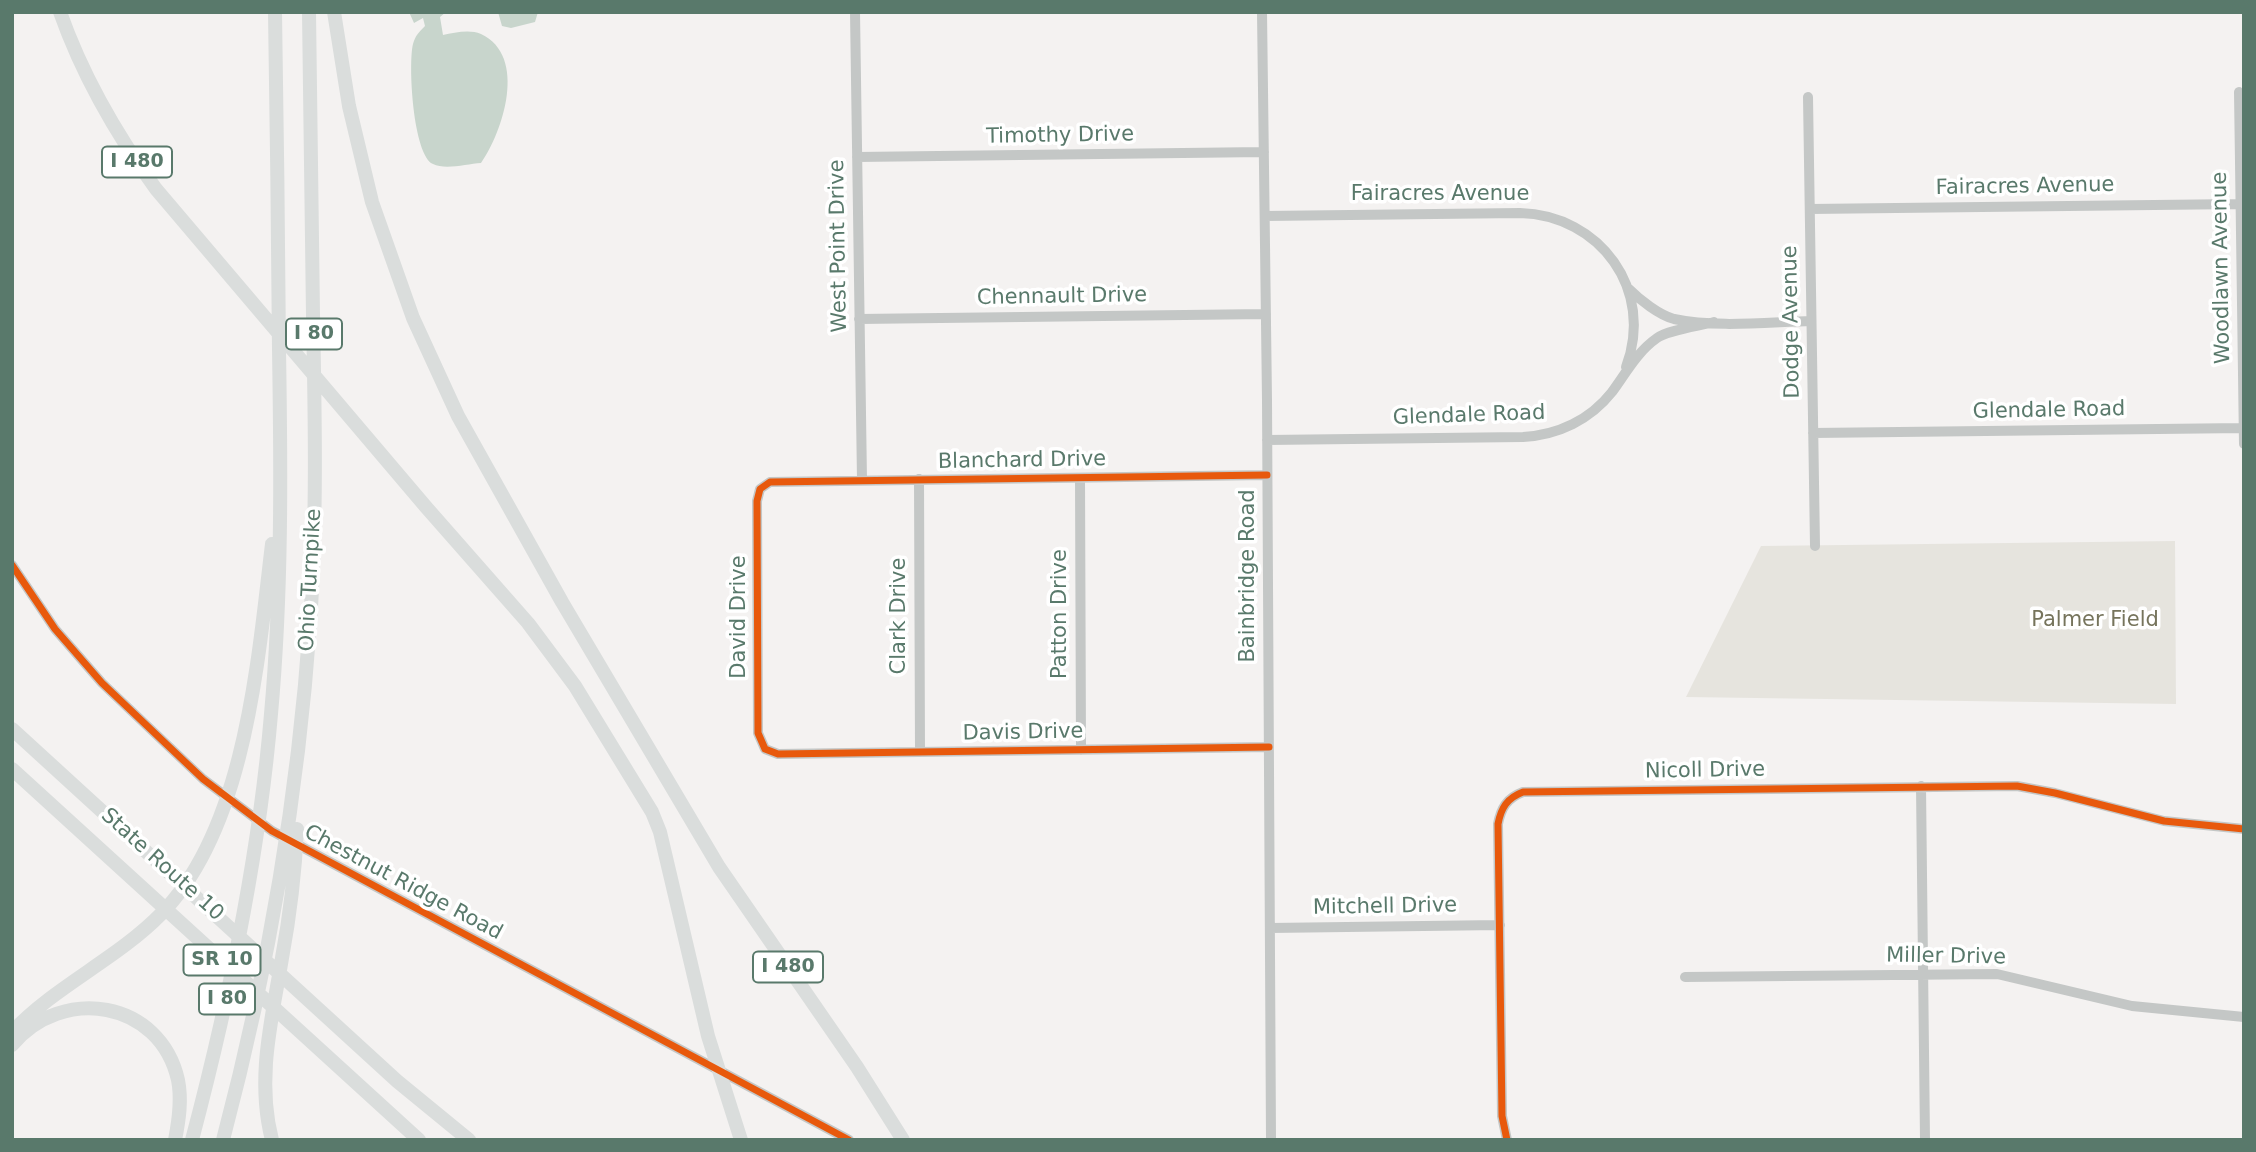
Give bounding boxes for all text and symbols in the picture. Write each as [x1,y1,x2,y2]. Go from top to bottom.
street label: Timothy Drive [986,122,1134,150]
road number: I 480 [102,146,172,178]
street label: West Point Drive [825,159,853,333]
street label: Woodlawn Avenue [2208,172,2236,364]
street label: Fairacres Avenue [1935,173,2115,201]
street label: Fairacres Avenue [1351,182,1529,208]
street label: Dodge Avenue [1778,245,1806,399]
street label: Chennault Drive [977,283,1147,311]
road number: I 80 [286,318,342,350]
street label: Glendale Road [1972,397,2126,425]
street label: Glendale Road [1392,401,1546,431]
street label: Blanchard Drive [938,447,1106,475]
street label: Bainbridge Road [1236,489,1262,663]
street label: Ohio Turnpike [295,508,327,652]
street label: Patton Drive [1048,549,1074,679]
street label: David Drive [727,555,753,679]
street label: Clark Drive [887,558,913,674]
park label: Palmer Field [2031,608,2159,634]
street label: Davis Drive [962,719,1084,747]
street label: Nicoll Drive [1645,757,1765,785]
street label: State Route 10 [95,803,229,927]
street label: Chestnut Ridge Road [300,820,506,946]
street label: Mitchell Drive [1313,893,1457,921]
street label: Miller Drive [1886,943,2006,971]
road number: SR 10 [184,944,260,976]
road number: I 480 [753,951,823,982]
road number: I 80 [199,984,255,1015]

